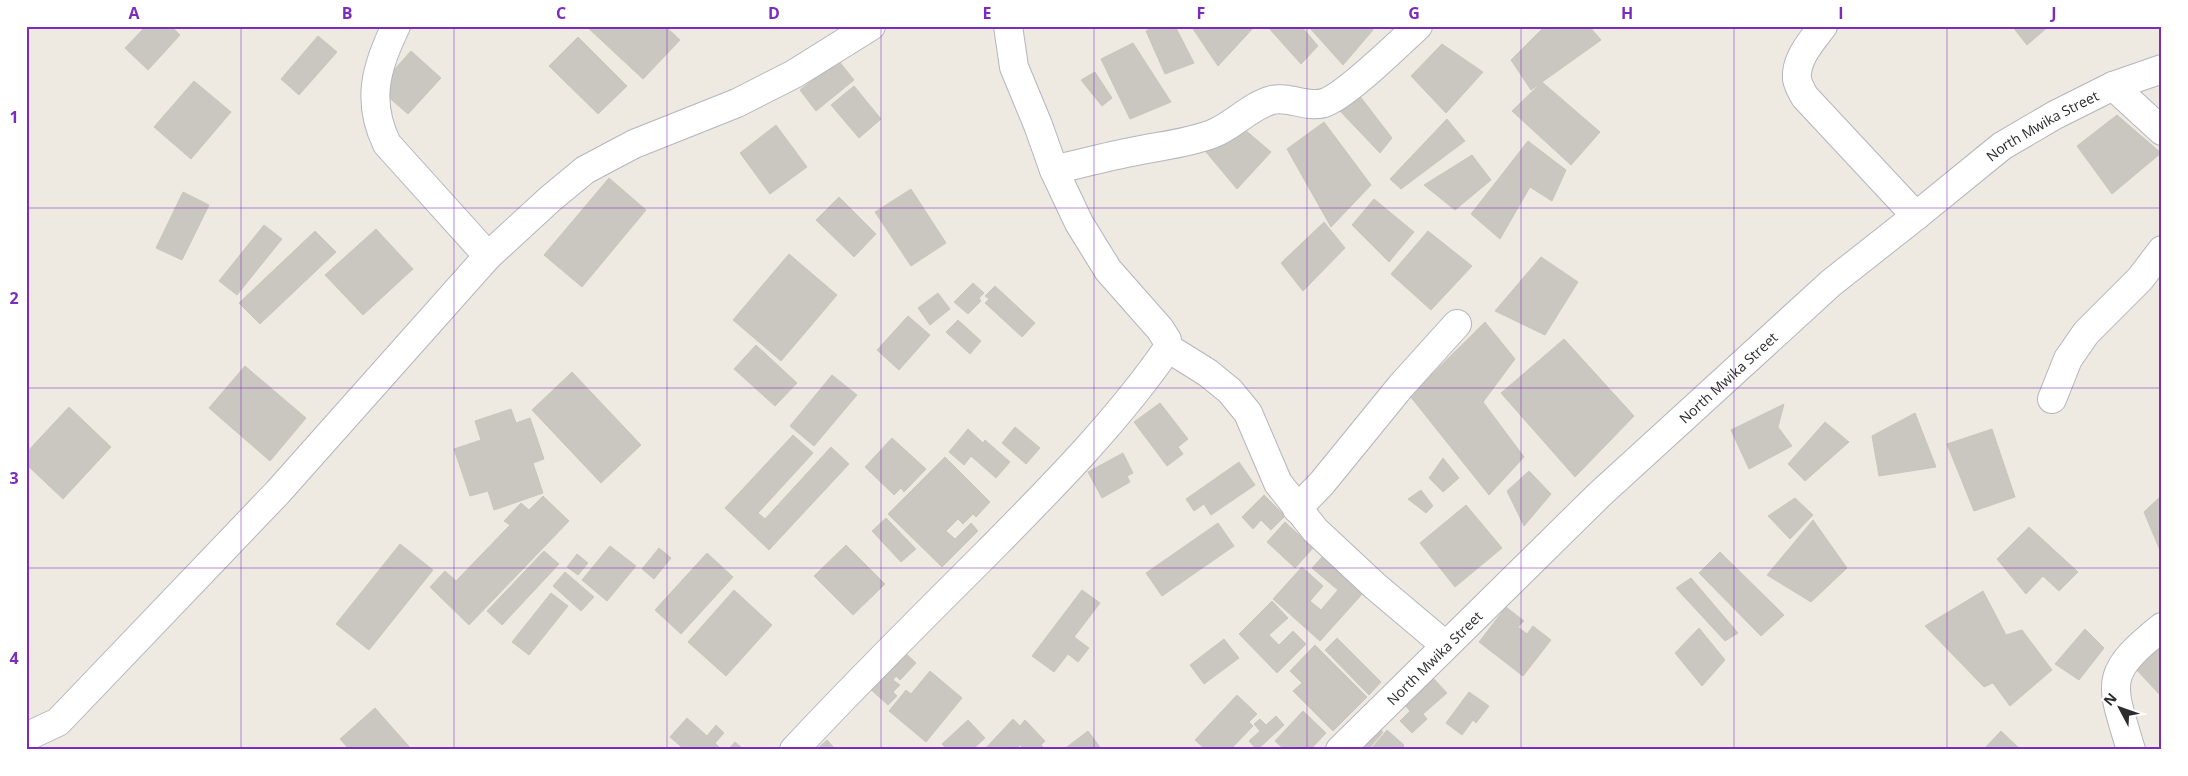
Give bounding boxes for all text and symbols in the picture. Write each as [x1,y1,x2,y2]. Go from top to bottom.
text: A [128,2,140,24]
text: B [342,2,352,24]
text: C [556,2,566,24]
text: D [768,2,780,24]
text: E [983,2,992,24]
text: F [1197,2,1205,24]
text: G [1408,2,1420,24]
text: H [1621,2,1633,24]
text: I [1838,2,1844,24]
text: J [2049,2,2057,24]
street label: North Mwika Street [1982,85,2101,165]
text: 1 [9,106,19,128]
text: 2 [9,287,19,309]
street label: North Mwika Street [1675,327,1781,427]
text: 3 [9,467,19,489]
street label: North Mwika Street [1382,606,1486,709]
text: 4 [9,647,19,669]
north arrow [2096,684,2146,734]
text: N [2099,689,2121,710]

